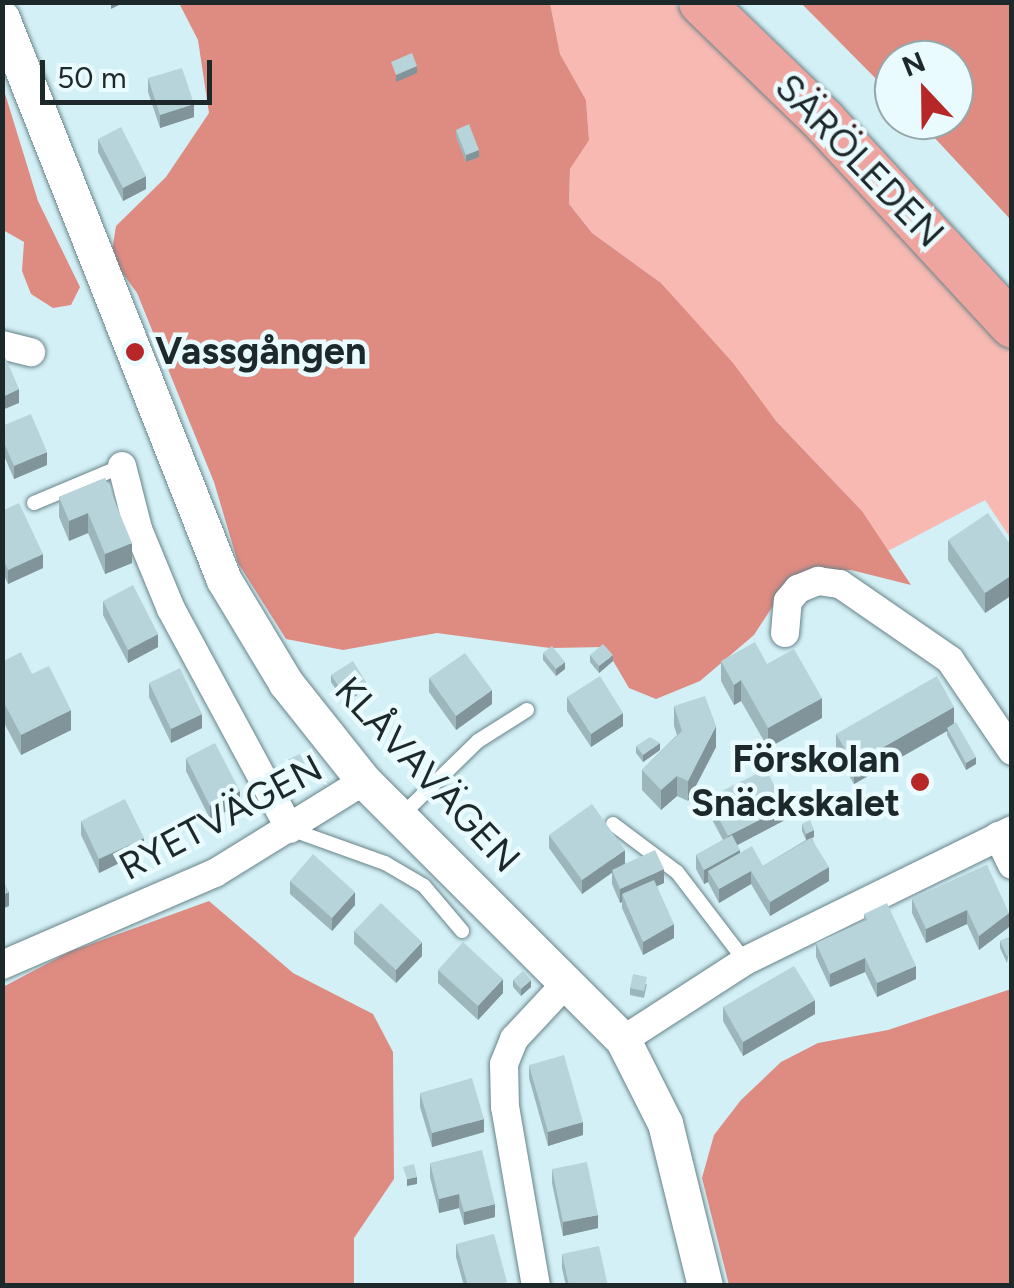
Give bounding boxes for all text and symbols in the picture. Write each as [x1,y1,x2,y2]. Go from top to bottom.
scale bar [45,40,218,102]
north arrow [874,40,974,140]
text: 50 m [57,59,126,96]
street label: SÄRÖLEDEN [765,65,953,257]
place label: Vassgången [155,329,367,375]
marker: Vassgången [124,341,146,363]
street label: KLÅVAVÄGEN [325,668,529,882]
place label: Förskolan Snäckskalet [691,737,900,826]
street label: RYETVÄGEN [112,746,330,890]
marker: Förskolan Snäckskalet [909,771,931,793]

